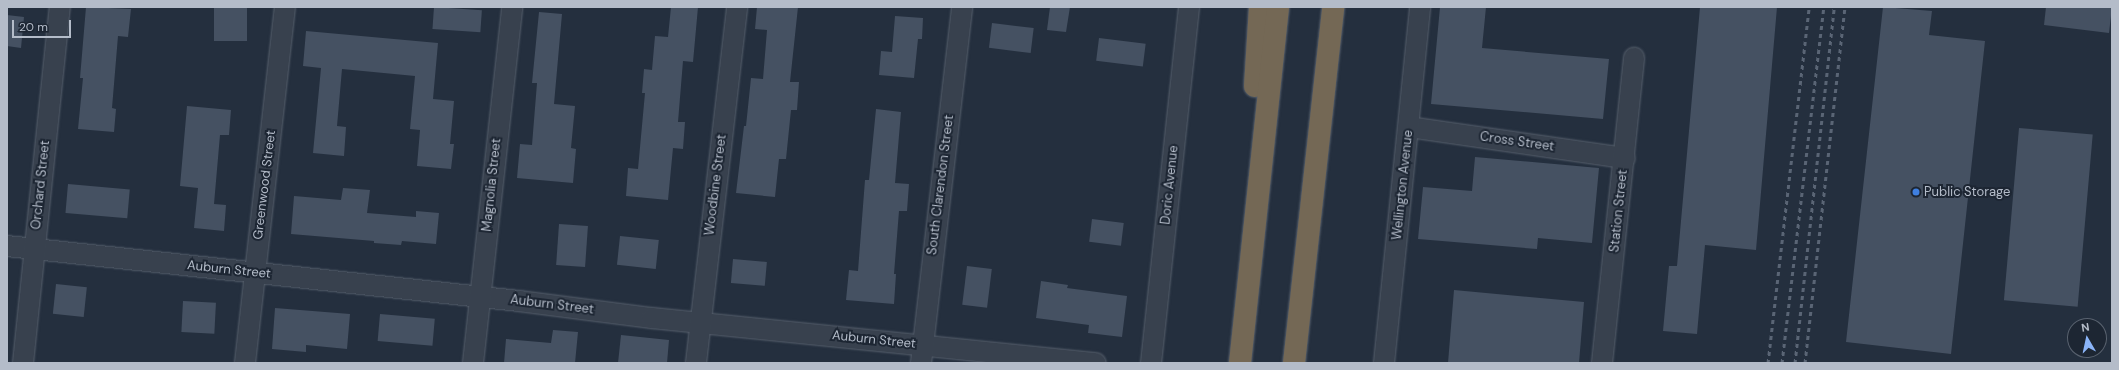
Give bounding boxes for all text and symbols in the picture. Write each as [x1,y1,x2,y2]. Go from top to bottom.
scale bar [14,12,73,38]
text: 20 m [19,19,48,35]
street label: South Clarendon Street [925,114,957,256]
street label: Greenwood Street [251,129,279,241]
street label: Wellington Avenue [1389,129,1417,241]
street label: Cross Street [1479,129,1555,155]
street label: Woodbine Street [702,133,730,237]
street label: Magnolia Street [479,138,505,232]
street label: Orchard Street [29,140,53,230]
street label: Doric Avenue [1158,145,1182,225]
street label: Station Street [1607,169,1631,253]
place label: Public Storage [1924,184,2010,200]
marker: Public Storage [1911,187,1921,197]
street label: Auburn Street [186,258,272,282]
street label: Auburn Street [509,292,595,318]
north arrow [2067,318,2107,358]
text: N [2080,320,2090,335]
street label: Auburn Street [831,328,917,352]

